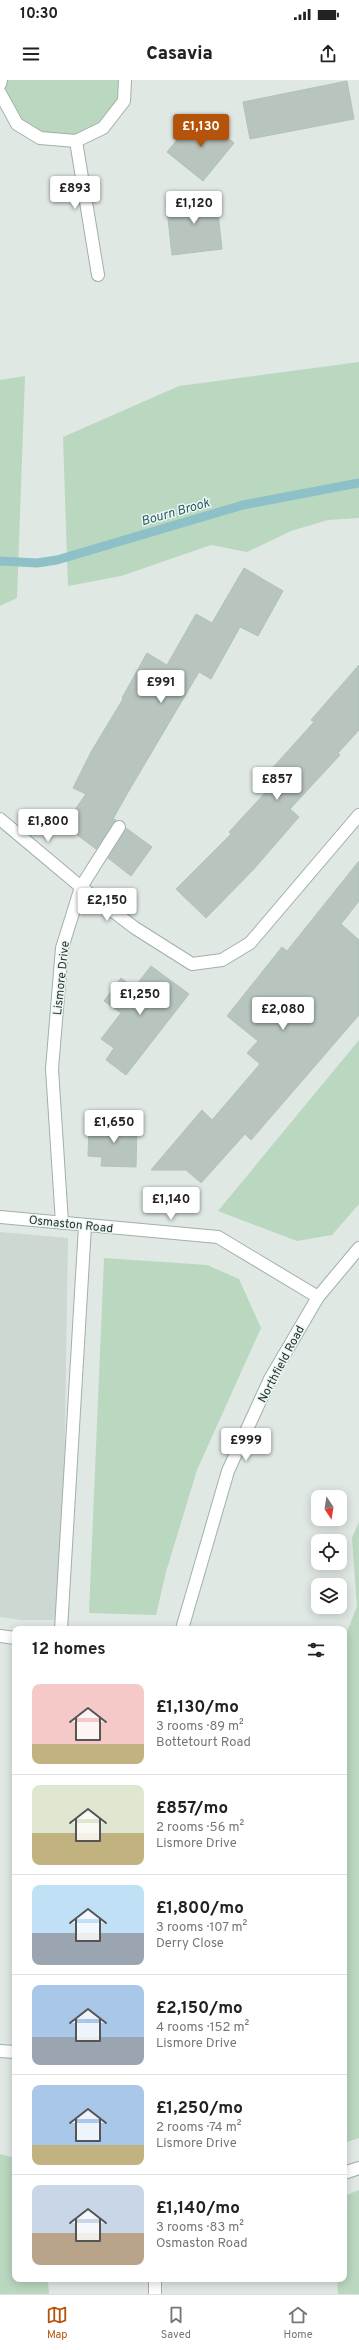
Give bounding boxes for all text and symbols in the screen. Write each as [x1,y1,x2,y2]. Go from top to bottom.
text: 10:30 [20,5,58,24]
icon: menu [20,43,42,65]
text: Casavia [146,43,213,66]
icon: share [317,43,339,65]
pin: £1,130 [168,114,234,148]
text: £1,130 [182,119,220,135]
pin: £893 [51,176,99,210]
text: £893 [59,181,91,197]
pin: £1,120 [161,191,227,225]
text: £1,120 [175,196,213,212]
water label: Bourn Brook [140,495,212,530]
pin: £991 [137,670,185,704]
text: £991 [146,675,176,691]
pin: £857 [253,767,301,801]
text: £857 [262,772,292,788]
pin: £1,800 [15,809,81,843]
text: £1,800 [27,814,69,830]
pin: £2,150 [74,888,140,922]
text: £2,150 [87,893,127,909]
street label: Lismore Drive [50,940,74,1016]
pin: £1,250 [107,982,173,1016]
text: £1,250 [120,987,160,1003]
pin: £2,080 [250,997,316,1031]
text: £2,080 [261,1002,305,1018]
pin: £1,650 [81,1110,147,1144]
text: £1,650 [94,1115,134,1131]
pin: £1,140 [138,1187,204,1221]
text: £1,140 [152,1192,190,1208]
street label: Osmaston Road [28,1213,114,1237]
street label: Northfield Road [255,1323,309,1406]
pin: £999 [222,1428,270,1462]
text: £999 [230,1433,262,1449]
north arrow [311,1490,347,1526]
map controls [311,1490,347,1614]
button: locate [311,1534,347,1570]
button: layers [311,1578,347,1614]
text: 12 homes [32,1639,106,1661]
icon: filters [305,1639,327,1661]
text: £1,130/mo [156,1697,239,1719]
icon: home [64,1700,112,1748]
text: 3 rooms · 89 m² [156,1719,244,1735]
text: Bottetourt Road [156,1735,251,1751]
text: £857/mo [156,1798,228,1820]
icon: home [64,1801,112,1849]
text: 2 rooms · 56 m² [156,1820,244,1836]
text: Lismore Drive [156,1836,237,1852]
text: £1,800/mo [156,1898,244,1920]
icon: home [64,1901,112,1949]
text: 3 rooms · 107 m² [156,1920,247,1936]
text: Derry Close [156,1936,224,1952]
text: £2,150/mo [156,1998,243,2020]
icon: home [64,2001,112,2049]
text: 4 rooms · 152 m² [156,2020,249,2036]
text: Lismore Drive [156,2036,237,2052]
text: £1,250/mo [156,2098,243,2120]
icon: home [64,2101,112,2149]
text: 2 rooms · 74 m² [156,2120,241,2136]
text: Lismore Drive [156,2136,237,2152]
text: £1,140/mo [156,2198,240,2220]
icon: home [64,2201,112,2249]
text: 3 rooms · 83 m² [156,2220,244,2236]
text: Osmaston Road [156,2236,248,2252]
tab: Map [46,2304,68,2342]
tab: Saved [161,2304,191,2342]
tab: Home [284,2304,313,2342]

